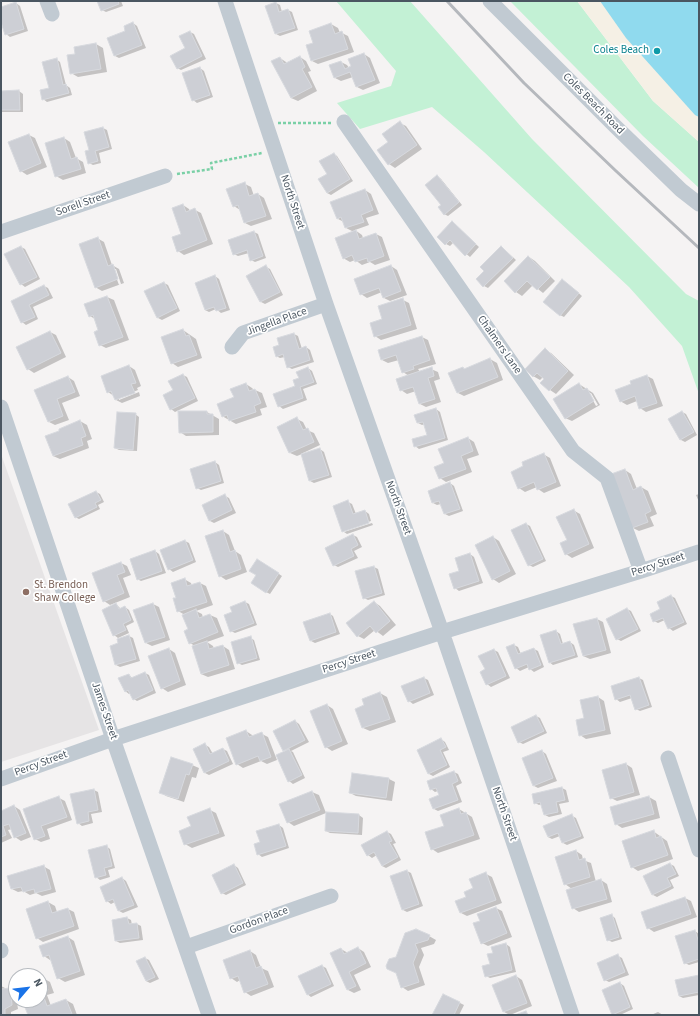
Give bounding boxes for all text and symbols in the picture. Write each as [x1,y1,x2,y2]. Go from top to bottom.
place label: Coles Beach [593,44,649,58]
marker: Coles Beach [652,46,662,56]
street label: Coles Beach Road [560,71,626,137]
street label: North Street [277,173,307,231]
street label: Sorell Street [54,189,112,219]
street label: Jingella Place [245,305,309,339]
street label: Chalmers Lane [474,313,524,377]
street label: North Street [382,479,414,537]
street label: Percy Street [630,550,686,580]
place label: St. Brendon Shaw College [34,579,96,605]
marker: St. Brendon Shaw College [21,587,31,597]
street label: Percy Street [321,647,377,677]
street label: James Street [88,681,120,741]
street label: Percy Street [13,748,69,780]
street label: North Street [489,785,519,843]
street label: Gordon Place [228,904,290,938]
north arrow [8,968,48,1008]
text: N [30,976,46,989]

